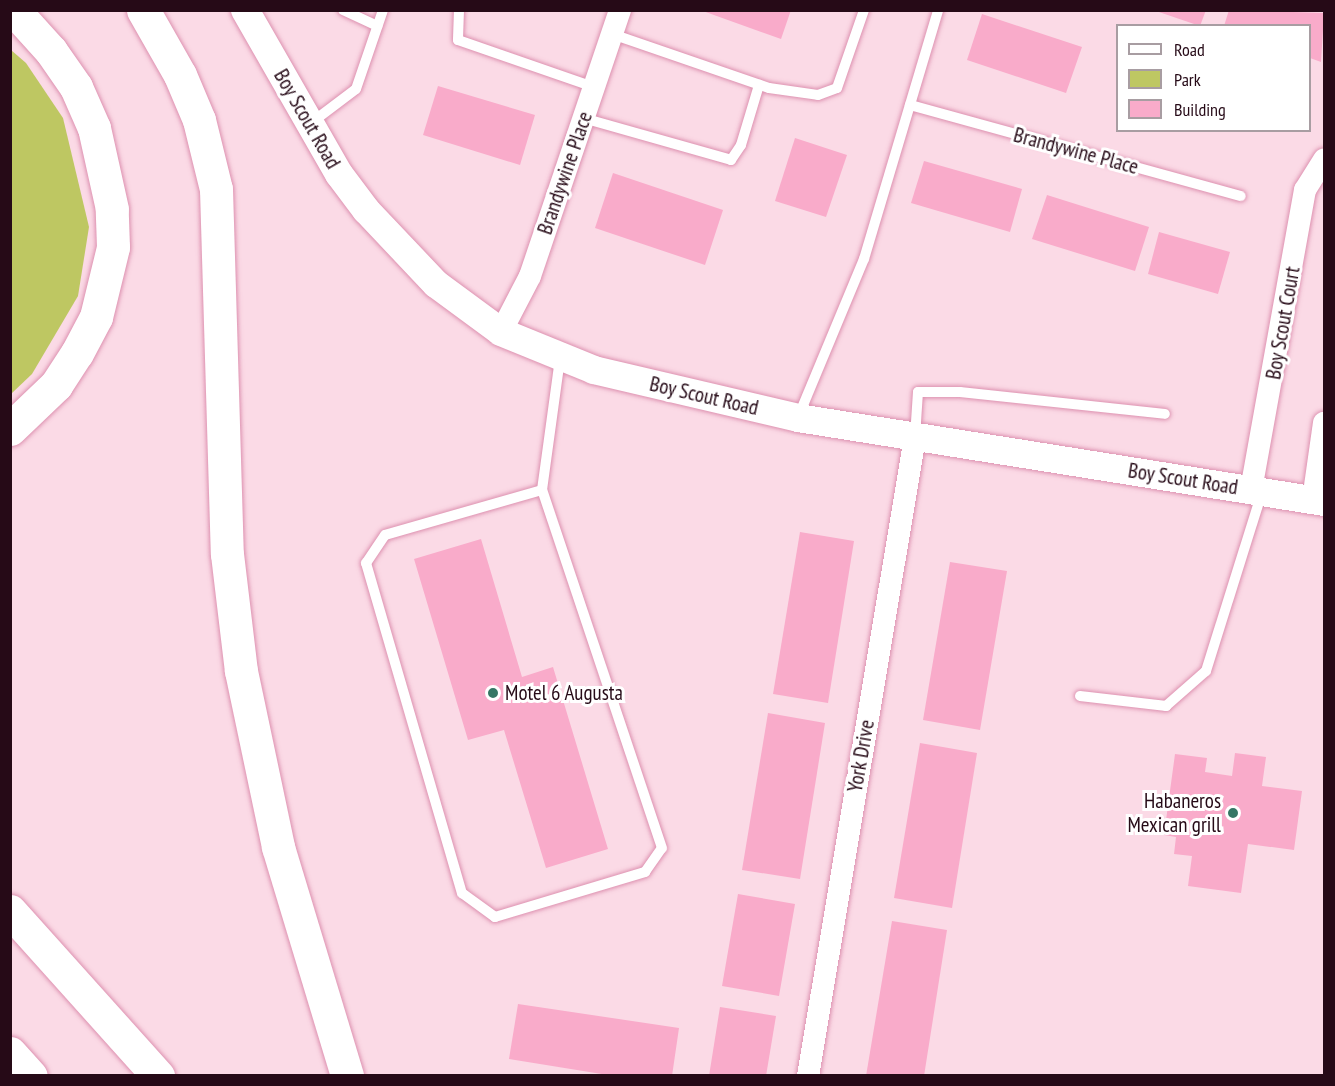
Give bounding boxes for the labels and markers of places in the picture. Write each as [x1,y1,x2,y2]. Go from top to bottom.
place label: Motel 6 Augusta [505,680,623,706]
marker: Motel 6 Augusta [486,686,500,700]
place label: Habaneros Mexican grill [1127,788,1221,838]
marker: Habaneros Mexican grill [1226,806,1240,820]

